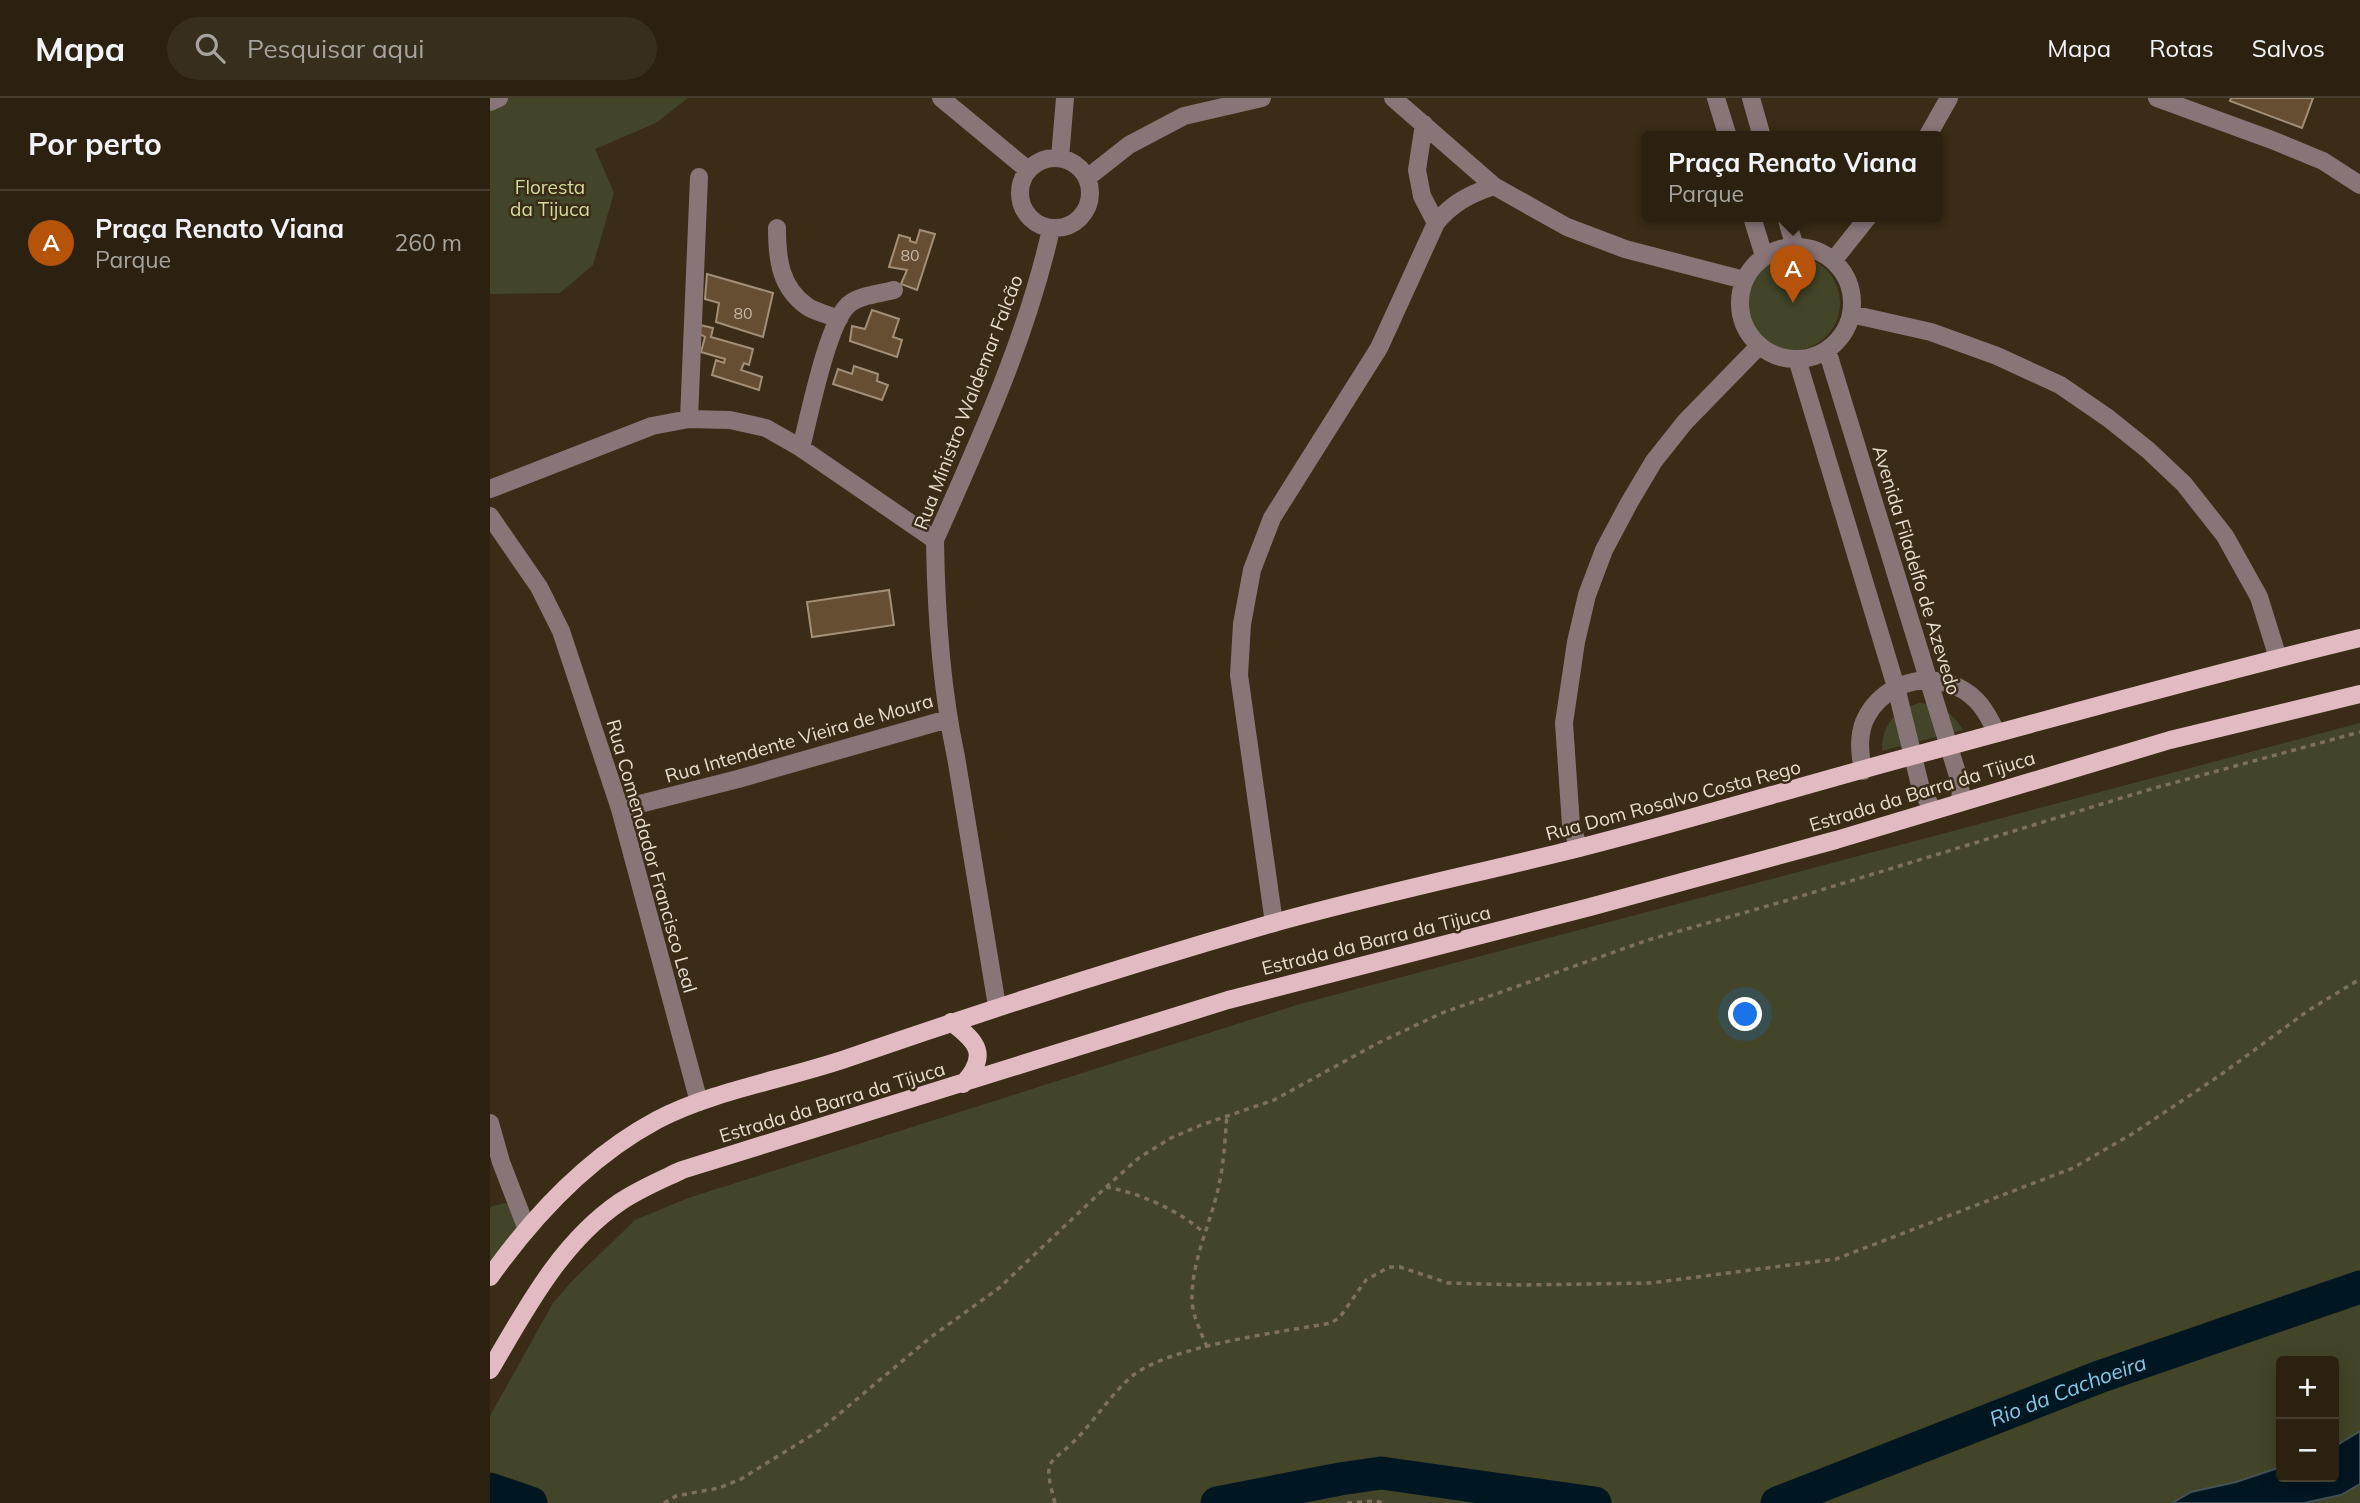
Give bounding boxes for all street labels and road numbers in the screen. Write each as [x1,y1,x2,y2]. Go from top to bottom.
street label: Rua Ministro Waldemar Falcão [908,271,1028,533]
street label: Avenida Filadelfo de Azevedo [1868,442,1966,698]
street label: Rua Intendente Vieira de Moura [662,688,936,788]
street label: Rua Comendador Francisco Leal [601,716,703,996]
street label: Estrada da Barra da Tijuca [1806,745,2038,837]
street label: Rua Dom Rosalvo Costa Rego [1543,754,1803,846]
street label: Estrada da Barra da Tijuca [1259,900,1493,980]
street label: Estrada da Barra da Tijuca [716,1056,948,1148]

